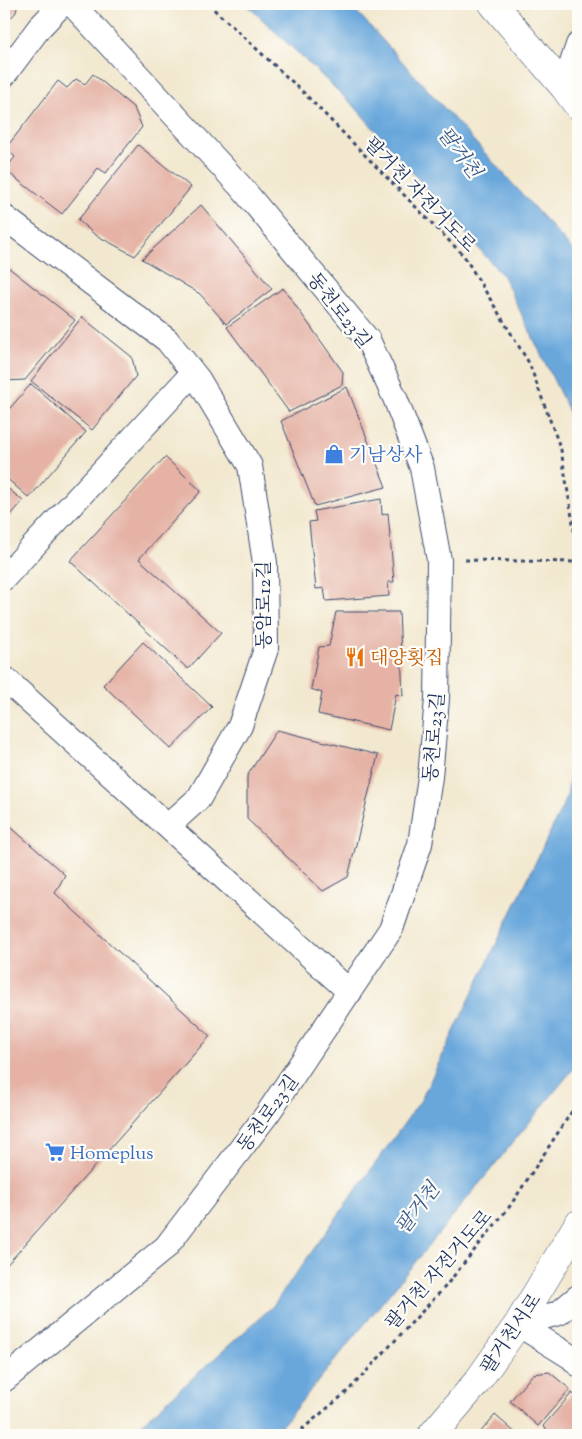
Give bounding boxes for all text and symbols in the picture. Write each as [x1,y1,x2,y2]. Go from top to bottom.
water label: 팔거천 [429,122,488,187]
street label: 팔거천 자전거도로 [357,132,481,259]
street label: 동천로23길 [300,268,376,355]
shop icon: 기남상사 [323,443,345,465]
place label: 기남상사 [349,443,423,470]
street label: 동암로12길 [252,561,279,649]
restaurant icon: 대양횟집 [344,646,366,668]
place label: 대양횟집 [370,646,443,673]
street label: 동천로23길 [418,691,453,783]
street label: 동천로23길 [232,1070,306,1159]
supermarket icon: Homeplus [44,1141,66,1163]
place label: Homeplus [70,1141,154,1168]
water label: 팔거천 [390,1176,449,1241]
street label: 팔거천 자전거도로 [380,1205,500,1336]
street label: 팔거천서로 [475,1289,549,1380]

